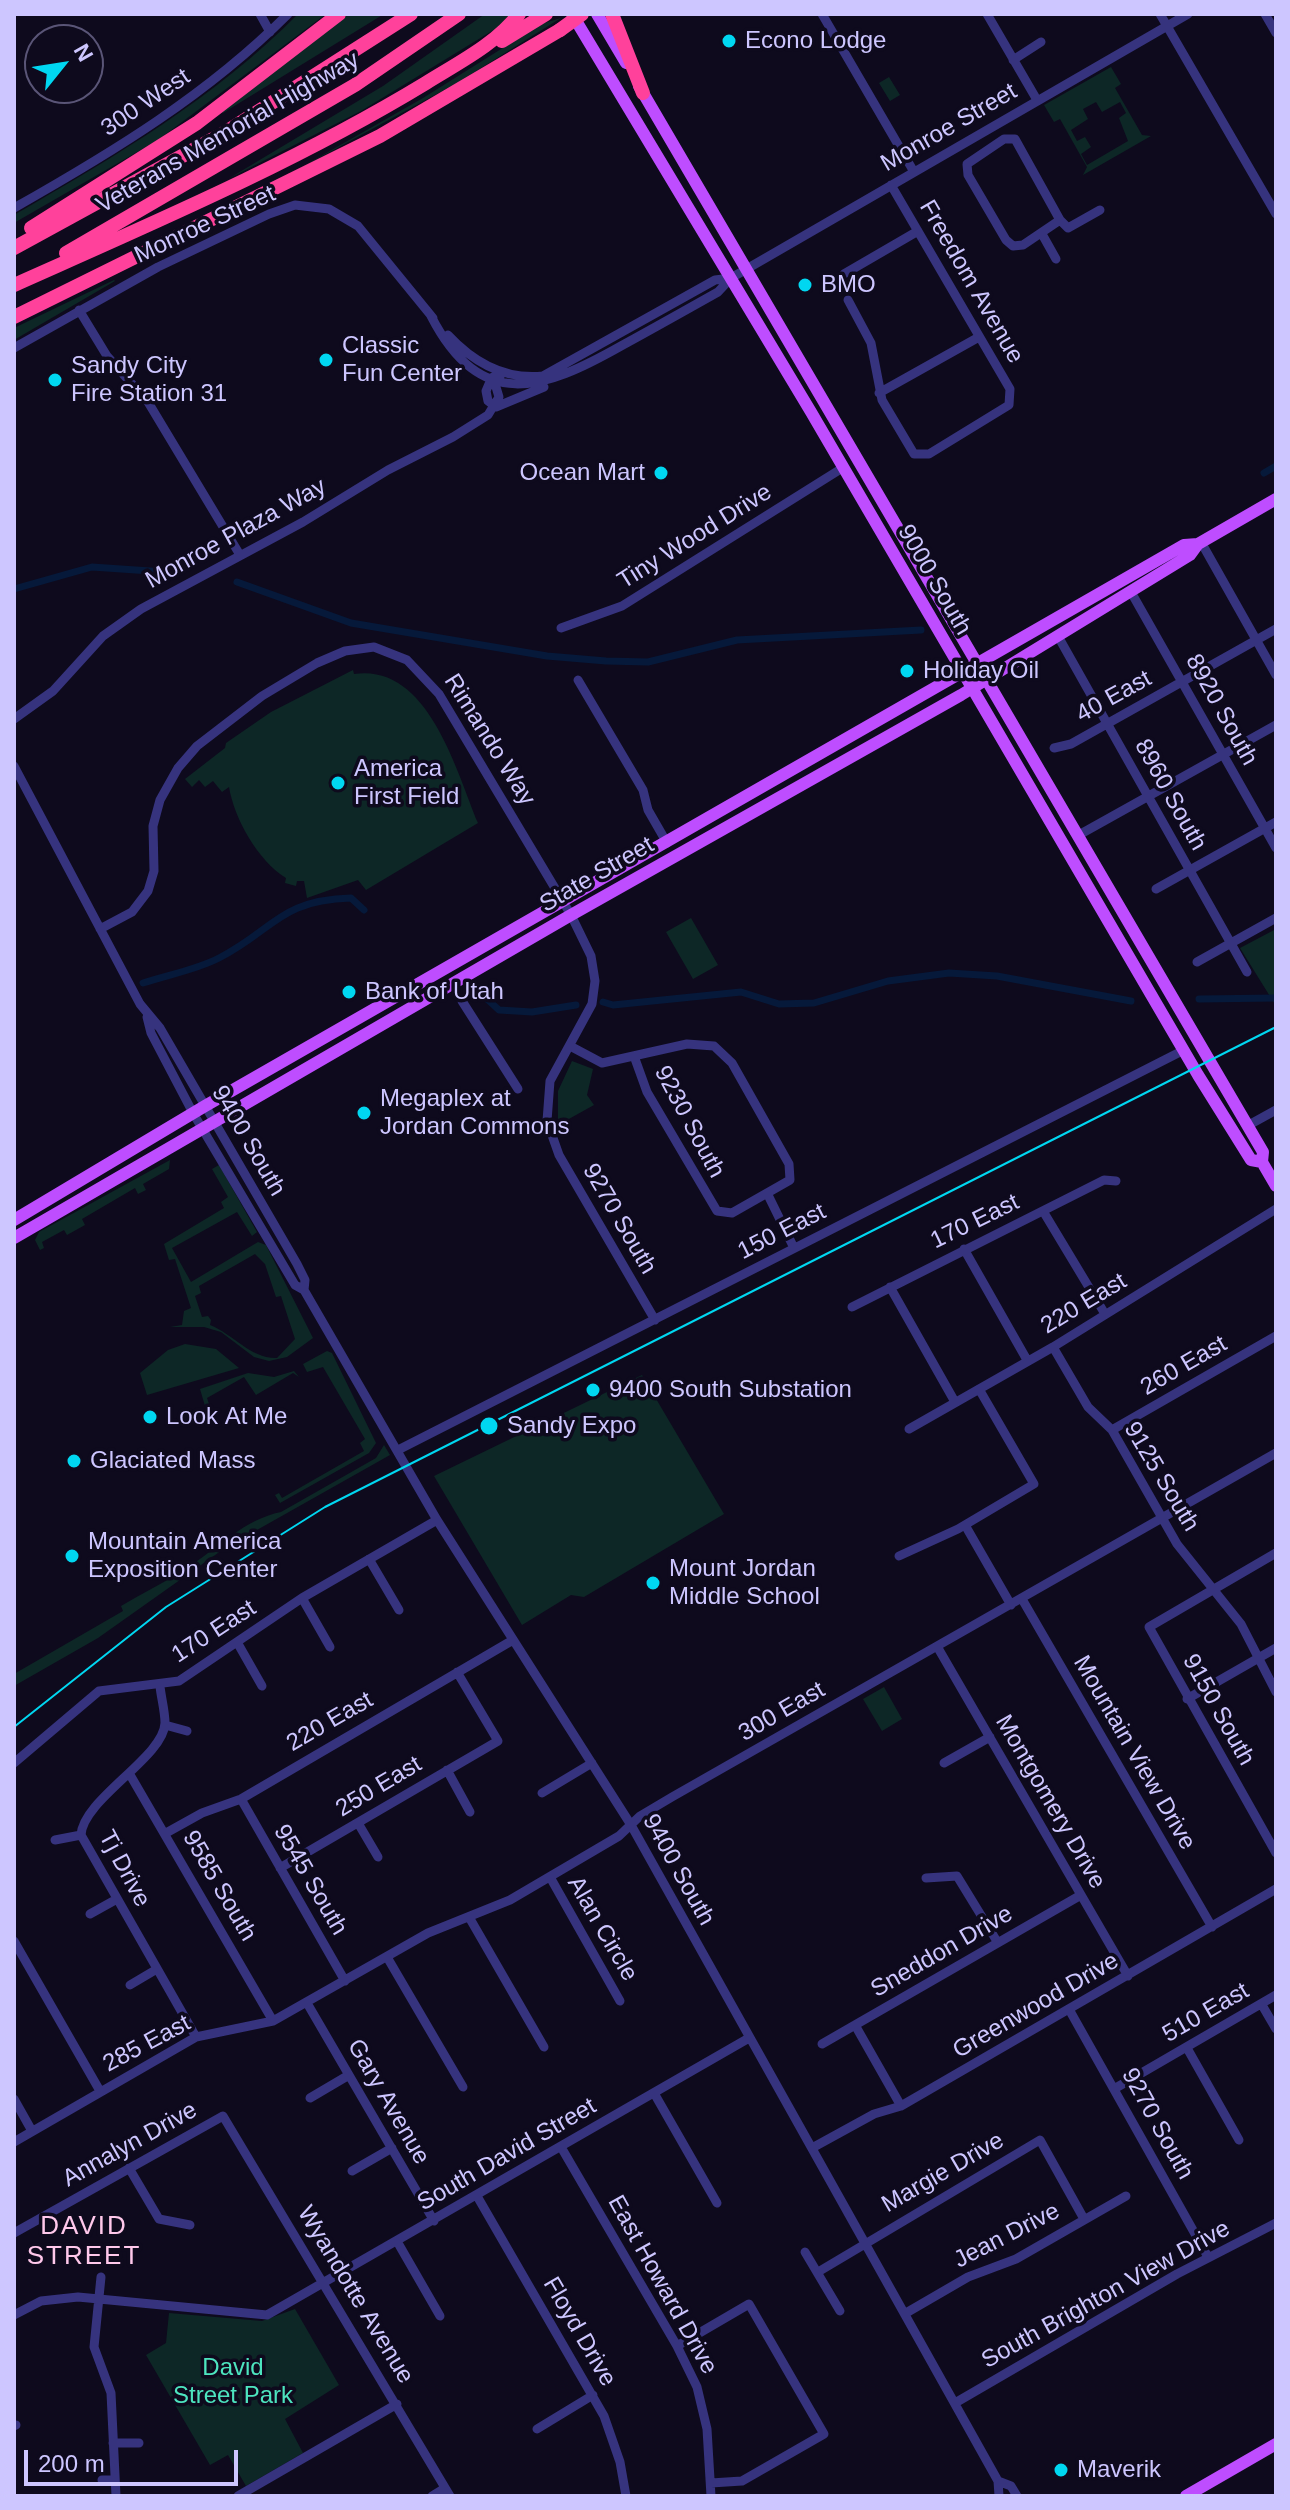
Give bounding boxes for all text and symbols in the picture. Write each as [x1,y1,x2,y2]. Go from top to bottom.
north arrow [24,24,104,104]
place label: Econo Lodge [745,27,886,55]
marker: Econo Lodge [720,32,738,50]
text: N [69,40,98,66]
street label: Veterans Memorial Highway [91,46,365,220]
street label: 300 West [96,63,196,143]
street label: Monroe Street [876,78,1022,178]
street label: Monroe Street [130,180,280,270]
street label: Freedom Avenue [913,195,1029,369]
place label: BMO [821,271,876,299]
marker: BMO [796,276,814,294]
place label: Classic Fun Center [342,332,462,388]
marker: Classic Fun Center [317,351,335,369]
place label: Sandy City Fire Station 31 [71,352,227,408]
marker: Sandy City Fire Station 31 [46,371,64,389]
place label: Ocean Mart [520,459,645,487]
marker: Ocean Mart [652,464,670,482]
street label: Monroe Plaza Way [141,472,331,596]
street label: Tiny Wood Drive [613,478,777,596]
street label: 9000 South [891,520,977,640]
street label: 8920 South [1179,649,1263,771]
place label: Holiday Oil [923,657,1039,685]
marker: Holiday Oil [898,662,916,680]
street label: 40 East [1071,665,1157,729]
street label: Rimando Way [437,669,541,811]
street label: 8960 South [1128,734,1212,856]
place label: America First Field [354,755,459,811]
marker: America First Field [329,774,347,792]
street label: State Street [535,831,659,919]
place label: Bank of Utah [365,978,504,1006]
marker: Bank of Utah [340,983,358,1001]
street label: 9230 South [647,1061,731,1183]
street label: 9400 South [205,1081,291,1201]
place label: Megaplex at Jordan Commons [380,1085,569,1141]
marker: Megaplex at Jordan Commons [355,1104,373,1122]
street label: 9270 South [576,1159,662,1279]
street label: 170 East [926,1188,1024,1256]
street label: 150 East [733,1198,831,1266]
street label: 220 East [1036,1267,1132,1341]
street label: 260 East [1136,1330,1232,1402]
place label: 9400 South Substation [609,1376,852,1404]
marker: 9400 South Substation [584,1381,602,1399]
place label: Look At Me [166,1403,287,1431]
marker: Look At Me [141,1408,159,1426]
place label: Sandy Expo [507,1412,636,1440]
marker: Sandy Expo [478,1415,500,1437]
street label: 9125 South [1117,1417,1205,1537]
place label: Glaciated Mass [90,1447,255,1475]
marker: Glaciated Mass [65,1452,83,1470]
place label: Mountain America Exposition Center [88,1528,281,1584]
marker: Mountain America Exposition Center [63,1547,81,1565]
place label: Mount Jordan Middle School [669,1555,820,1611]
marker: Mount Jordan Middle School [644,1574,662,1592]
street label: 170 East [166,1594,262,1670]
street label: 9150 South [1176,1649,1260,1771]
street label: Mountain View Drive [1067,1651,1201,1855]
street label: 300 East [734,1676,830,1748]
street label: 220 East [282,1686,378,1758]
street label: Montgomery Drive [989,1710,1111,1894]
street label: 250 East [331,1750,427,1824]
street label: 9400 South [636,1809,720,1931]
street label: 9545 South [267,1820,353,1940]
street label: Tj Drive [92,1826,156,1912]
street label: 9585 South [176,1826,262,1946]
street label: Alan Circle [561,1872,643,1986]
street label: Sneddon Drive [866,1900,1018,2004]
street label: Greenwood Drive [948,1947,1124,2065]
street label: 510 East [1158,1977,1254,2049]
street label: 285 East [98,2009,196,2079]
street label: Gary Avenue [341,2034,435,2170]
street label: 9270 South [1115,2063,1199,2185]
street label: South David Street [413,2092,601,2218]
street label: Annalyn Drive [58,2096,202,2194]
street label: Margie Drive [877,2127,1009,2219]
street label: East Howard Drive [601,2191,723,2379]
street label: Jean Drive [949,2197,1065,2275]
street label: Wyandotte Avenue [291,2201,419,2389]
district label: DAVID STREET [27,2211,141,2272]
street label: South Brighton View Drive [977,2215,1235,2375]
street label: Floyd Drive [536,2272,622,2392]
park label: David Street Park [173,2354,293,2410]
scale bar [28,2434,242,2484]
text: 200 m [38,2450,105,2477]
place label: Maverik [1077,2456,1161,2484]
marker: Maverik [1052,2461,1070,2479]

